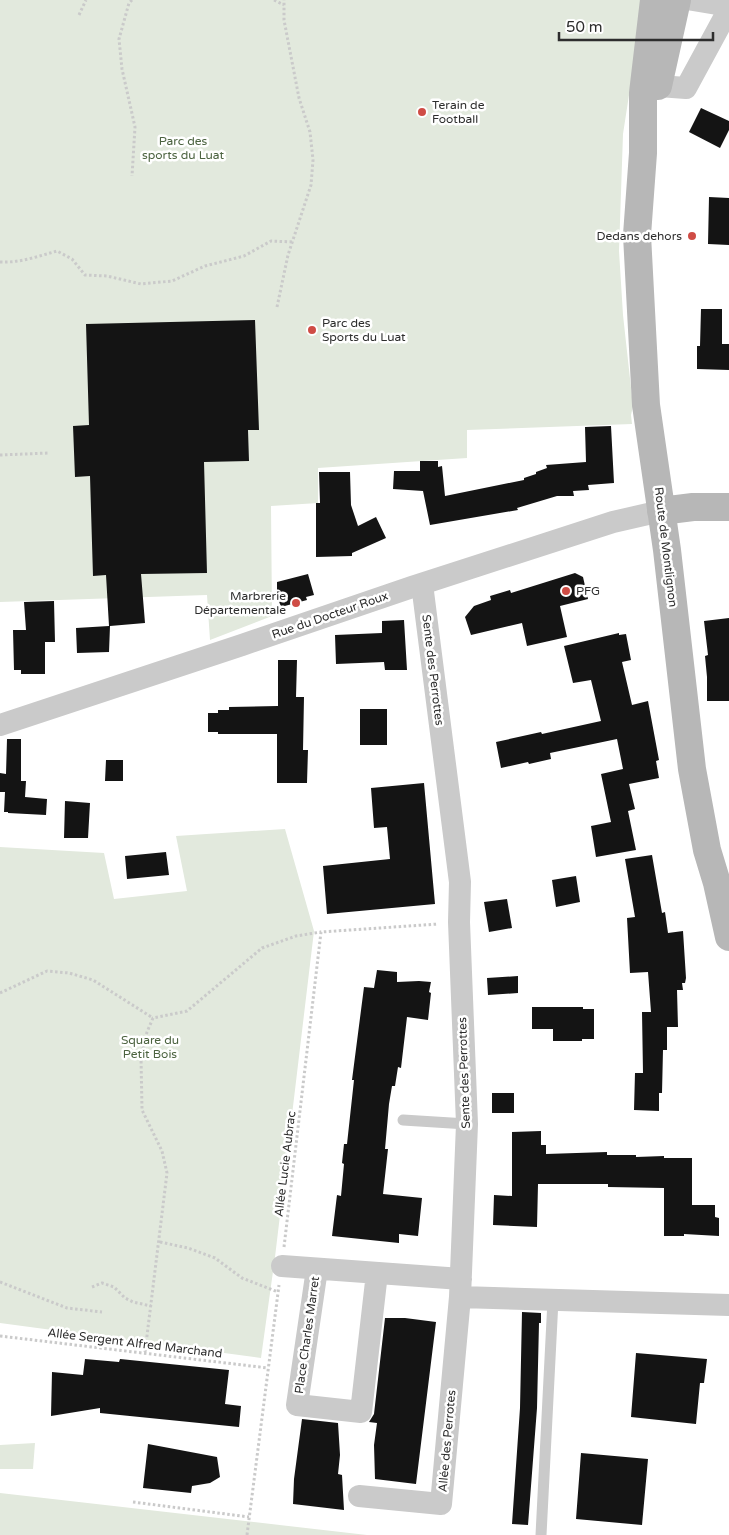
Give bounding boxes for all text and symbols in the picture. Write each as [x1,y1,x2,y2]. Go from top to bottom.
scale bar [559,10,713,42]
text: 50 m [566,18,603,36]
place label: Terain de Football [432,98,485,126]
marker: Terain de Football [416,106,428,118]
park label: Parc des sports du Luat [142,134,224,162]
place label: Dedans dehors [597,229,682,243]
marker: Dedans dehors [686,230,698,242]
place label: Parc des Sports du Luat [322,316,406,344]
marker: Parc des Sports du Luat [306,324,318,336]
street label: Route de Montlignon [652,486,680,608]
place label: PFG [576,584,600,598]
marker: PFG [560,585,572,597]
place label: Marbrerie Départementale [194,589,286,617]
street label: Rue du Docteur Roux [270,589,390,641]
marker: Marbrerie Départementale [290,597,302,609]
street label: Sente des Perrottes [419,614,447,726]
street label: Sente des Perrottes [455,1017,473,1129]
park label: Square du Petit Bois [121,1033,179,1061]
street label: Allée Lucie Aubrac [272,1110,298,1218]
street label: Place Charles Marret [292,1275,322,1395]
street label: Allée Sergent Alfred Marchand [47,1325,223,1361]
street label: Allée des Perrotes [436,1389,458,1493]

